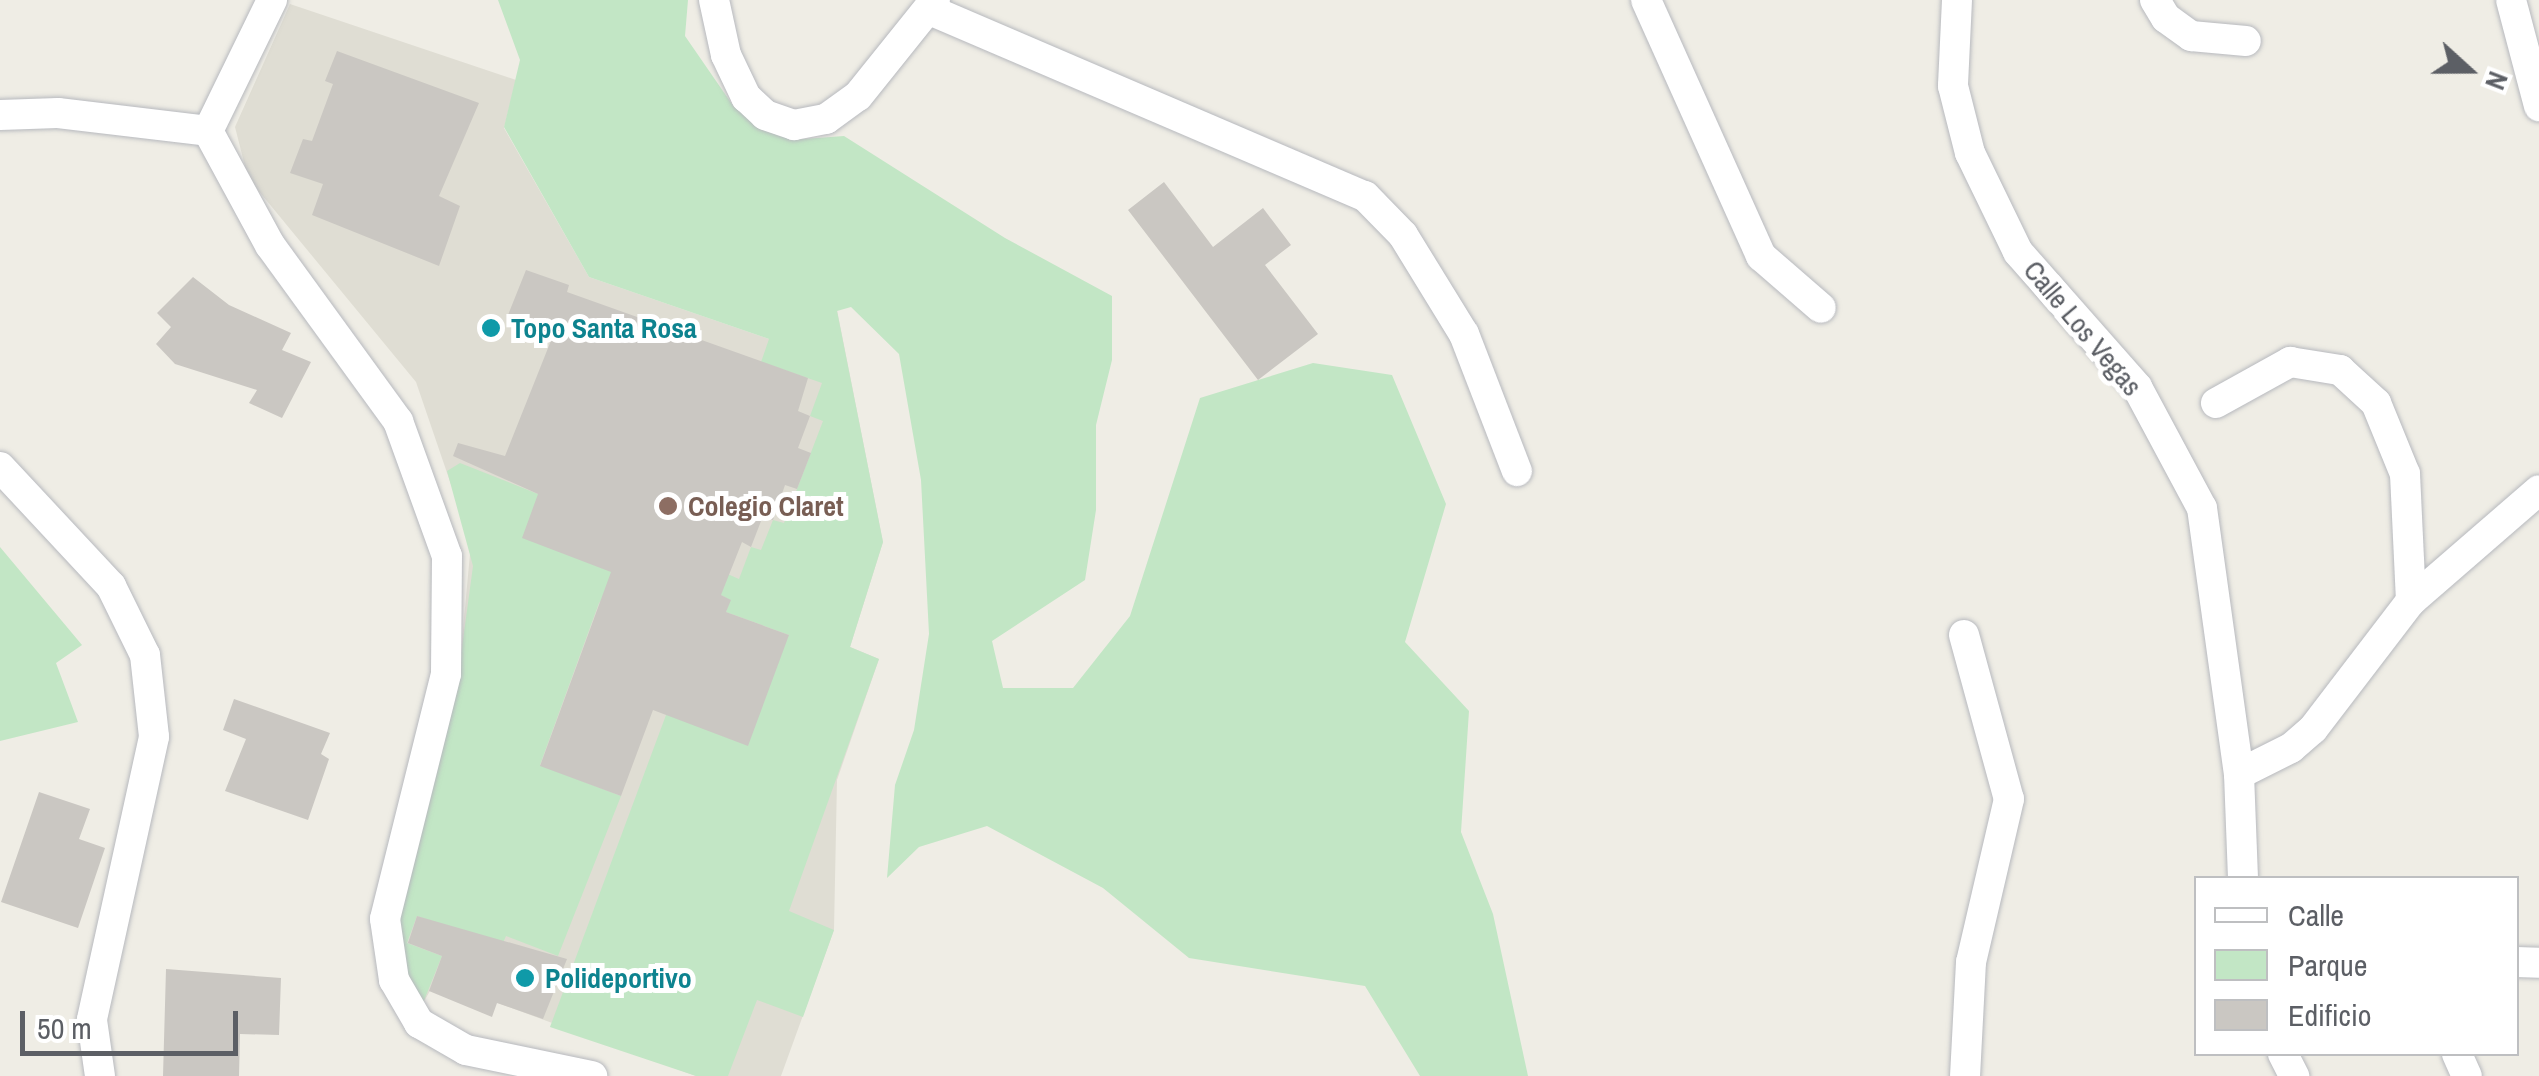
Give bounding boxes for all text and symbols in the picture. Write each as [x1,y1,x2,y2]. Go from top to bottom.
north arrow [2419,20,2519,120]
text: N [2476,66,2518,95]
street label: Calle Los Vegas [2017,254,2149,402]
place label: Topo Santa Rosa [511,311,697,345]
marker: Topo Santa Rosa [480,317,502,339]
place label: Colegio Claret [688,489,844,523]
marker: Colegio Claret [657,495,679,517]
legend [2194,876,2519,1056]
text: Calle [2288,895,2344,935]
text: Parque [2288,945,2367,985]
place label: Polideportivo [545,961,692,995]
marker: Polideportivo [514,967,536,989]
scale bar [25,991,242,1053]
text: Edificio [2288,995,2371,1035]
text: 50 m [37,1008,92,1048]

